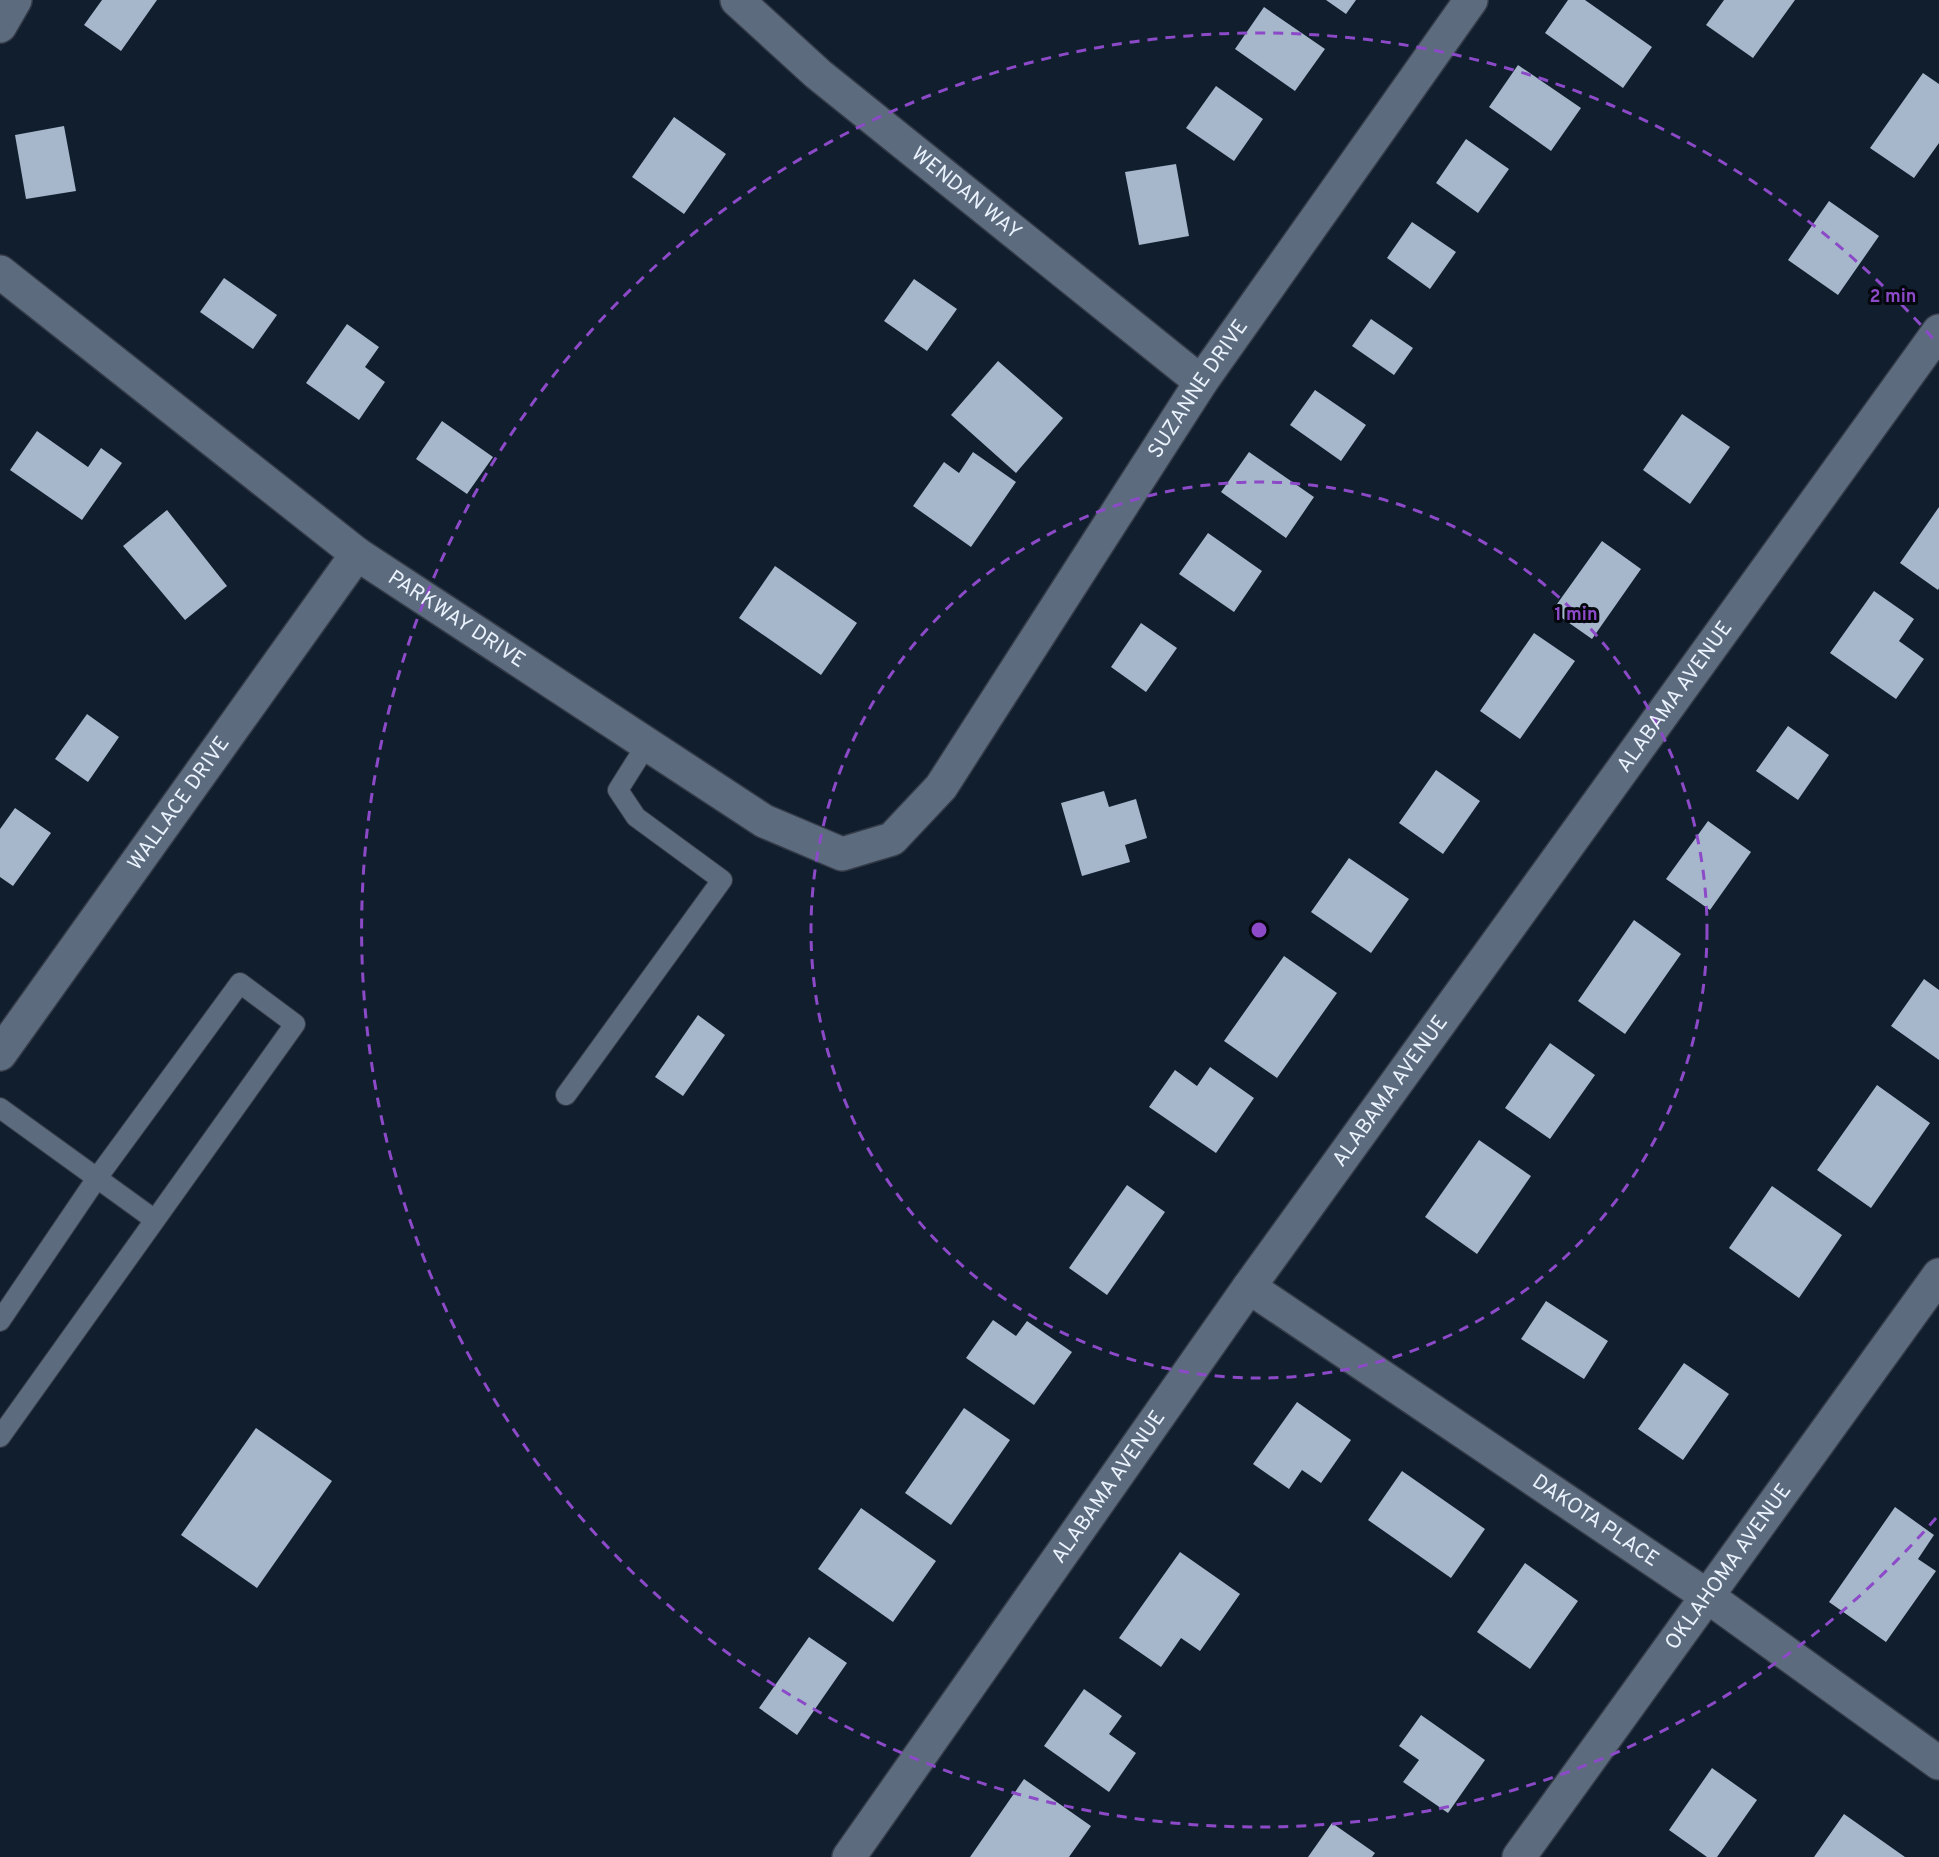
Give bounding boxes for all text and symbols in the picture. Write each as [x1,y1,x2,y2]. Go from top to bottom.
street label: WENDAN WAY [906,141,1027,246]
text: 2 min [1869,286,1917,309]
street label: SUZANNE DRIVE [1142,314,1254,463]
street label: PARKWAY DRIVE [383,564,530,674]
text: 1 min [1554,604,1598,627]
street label: ALABAMA AVENUE [1611,616,1739,778]
street label: WALLACE DRIVE [122,731,236,876]
centre of rings [1249,920,1269,940]
street label: ALABAMA AVENUE [1327,1010,1454,1172]
street label: ALABAMA AVENUE [1046,1405,1172,1569]
street label: DAKOTA PLACE [1527,1468,1664,1573]
street label: OKLAHOMA AVENUE [1659,1478,1798,1655]

